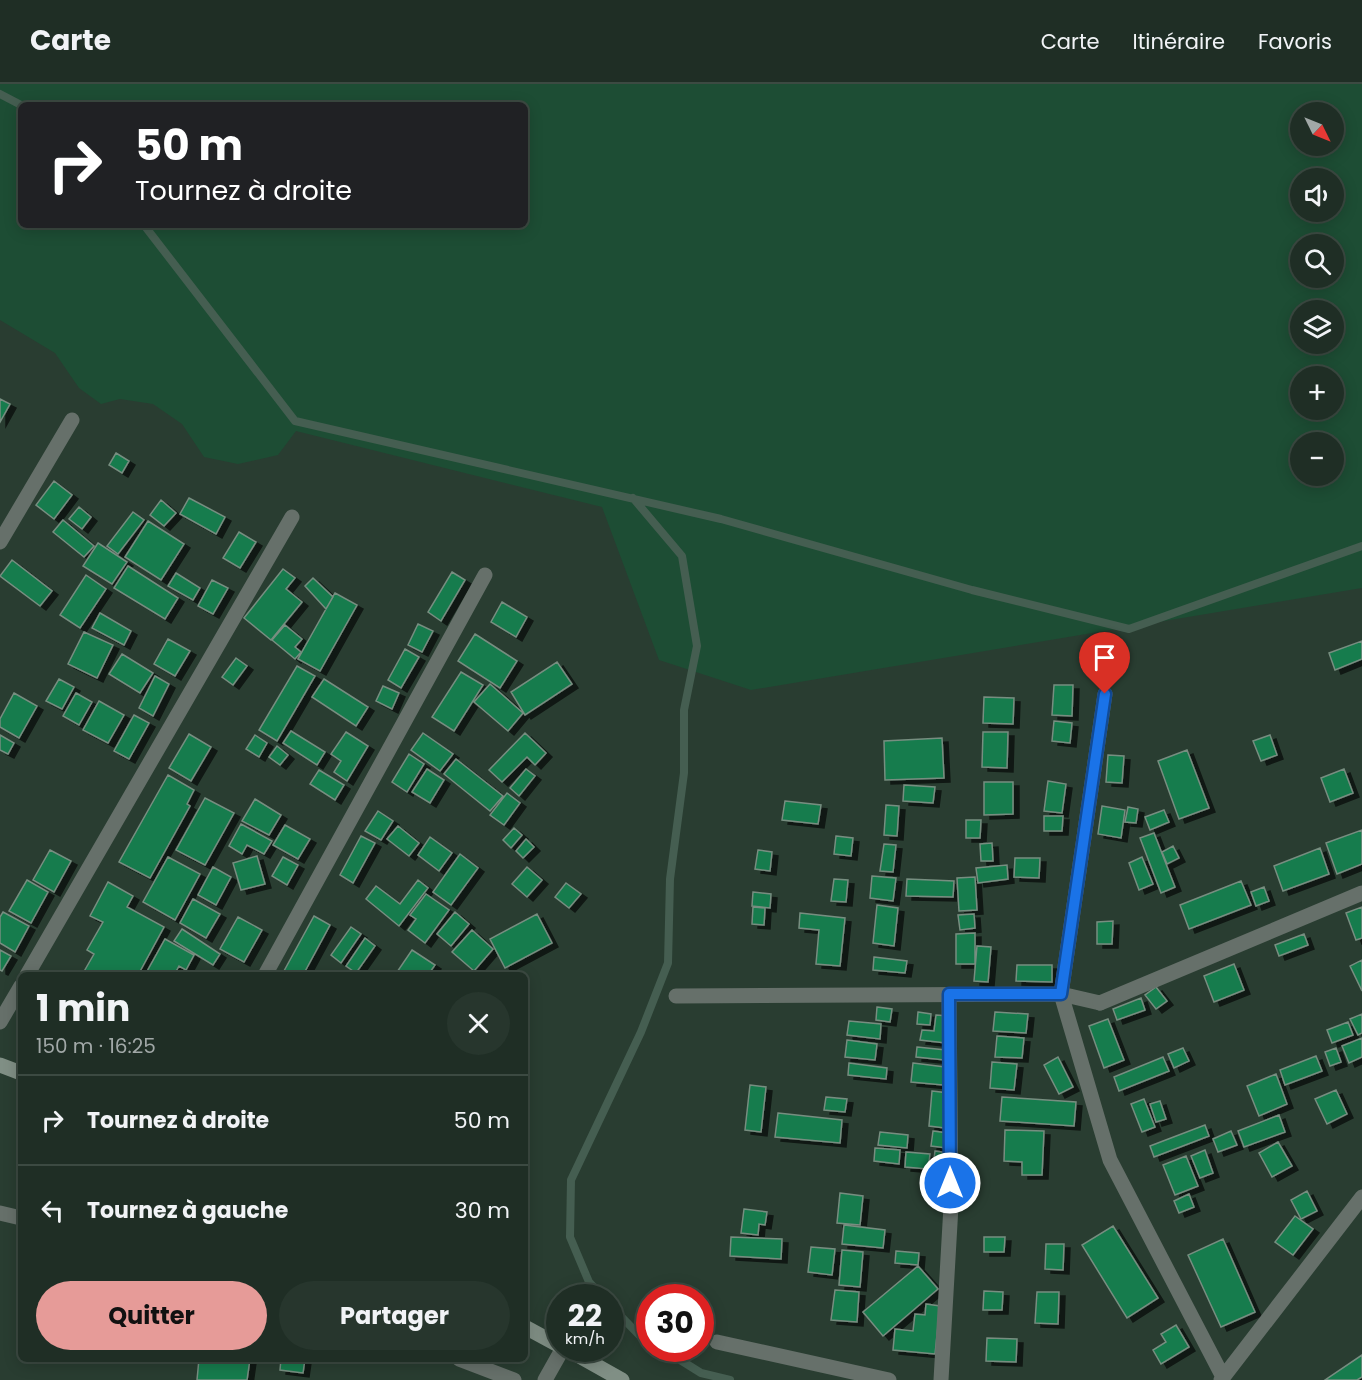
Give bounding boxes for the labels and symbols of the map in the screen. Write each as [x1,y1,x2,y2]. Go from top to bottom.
north arrow [1290,102,1344,156]
pin [1079,632,1130,694]
position arrow [918,1151,982,1215]
speed limit sign: 30 [636,1284,714,1362]

